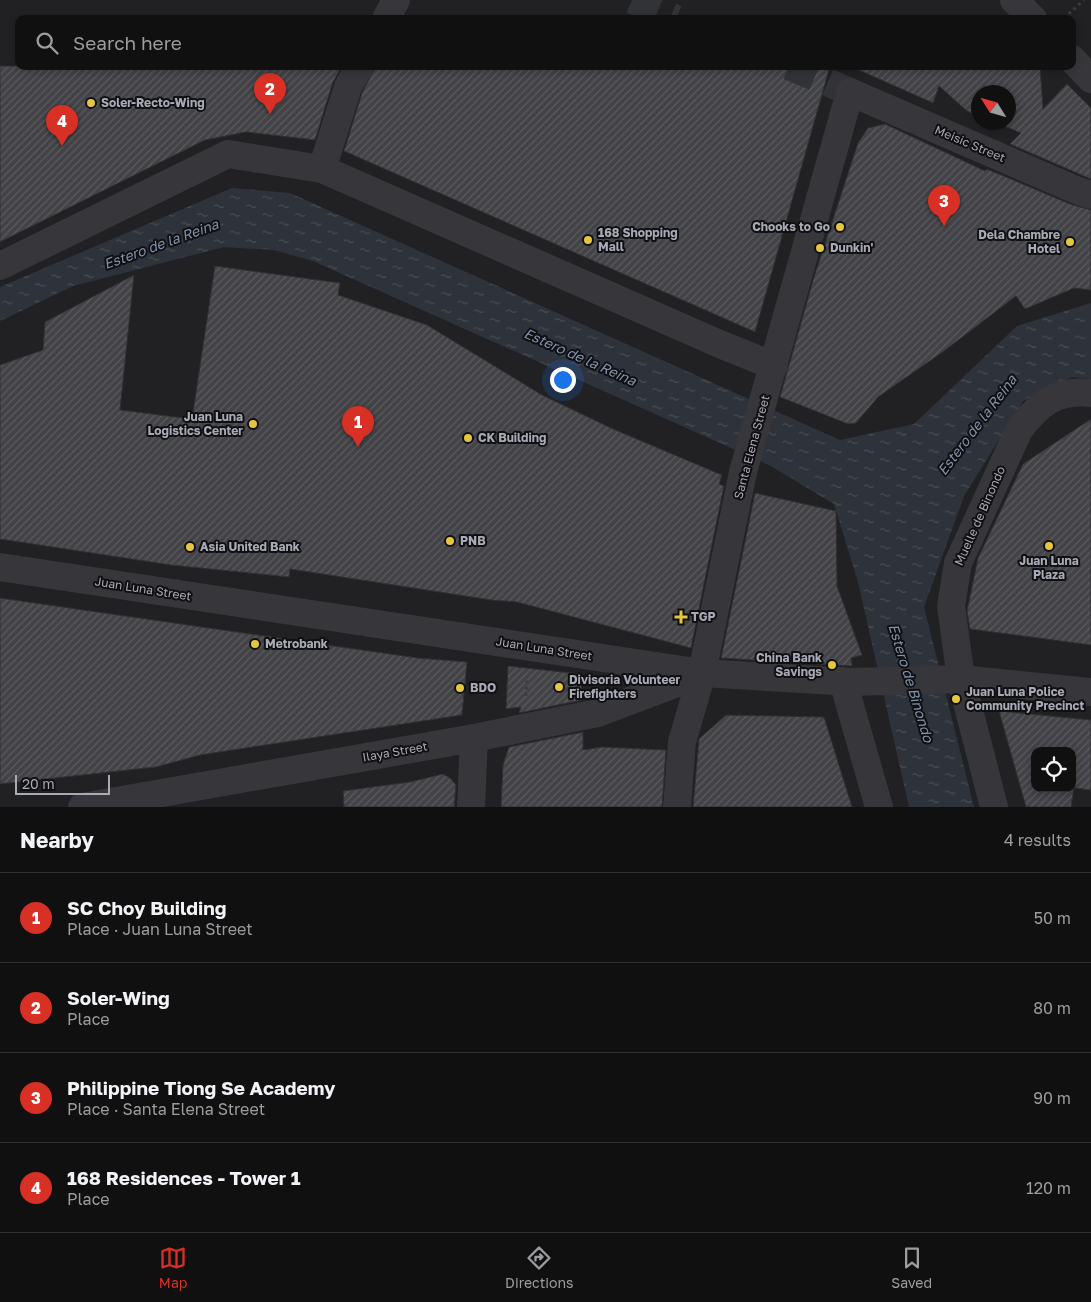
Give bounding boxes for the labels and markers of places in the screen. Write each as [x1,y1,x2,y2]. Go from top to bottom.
pin: 2 [254,73,286,114]
place label: Soler-Recto-Wing [101,95,205,110]
marker: Soler-Recto-Wing [85,97,97,109]
pin: 4 [46,105,78,146]
pin: 3 [928,185,960,226]
place label: Chooks to Go [752,219,830,234]
marker: Chooks to Go [834,221,846,233]
place label: 168 Shopping Mall [598,225,678,254]
place label: Dela Chambre Hotel [978,227,1060,256]
marker: 168 Shopping Mall [582,234,594,246]
marker: Dela Chambre Hotel [1064,236,1076,248]
place label: Dunkin' [830,240,873,255]
marker: Dunkin' [814,242,826,254]
pin: 1 [342,406,374,447]
place label: Juan Luna Logistics Center [148,409,243,438]
marker: Juan Luna Logistics Center [247,418,259,430]
place label: CK Building [478,430,546,445]
marker: CK Building [462,432,474,444]
place label: PNB [460,533,486,548]
marker: PNB [444,535,456,547]
place label: Asia United Bank [200,539,300,554]
marker: Juan Luna Plaza [1043,540,1055,552]
marker: Asia United Bank [184,541,196,553]
place label: Juan Luna Plaza [1019,553,1079,582]
place label: TGP [691,609,716,624]
marker: TGP [675,611,687,623]
place label: Metrobank [265,636,328,651]
marker: Metrobank [249,638,261,650]
place label: China Bank Savings [756,650,822,679]
marker: China Bank Savings [826,659,838,671]
place label: Divisoria Volunteer Firefighters [569,672,681,701]
place label: BDO [470,680,496,695]
marker: Divisoria Volunteer Firefighters [553,681,565,693]
marker: BDO [454,682,466,694]
place label: Juan Luna Police Community Precinct [966,684,1084,713]
marker: Juan Luna Police Community Precinct [950,693,962,705]

